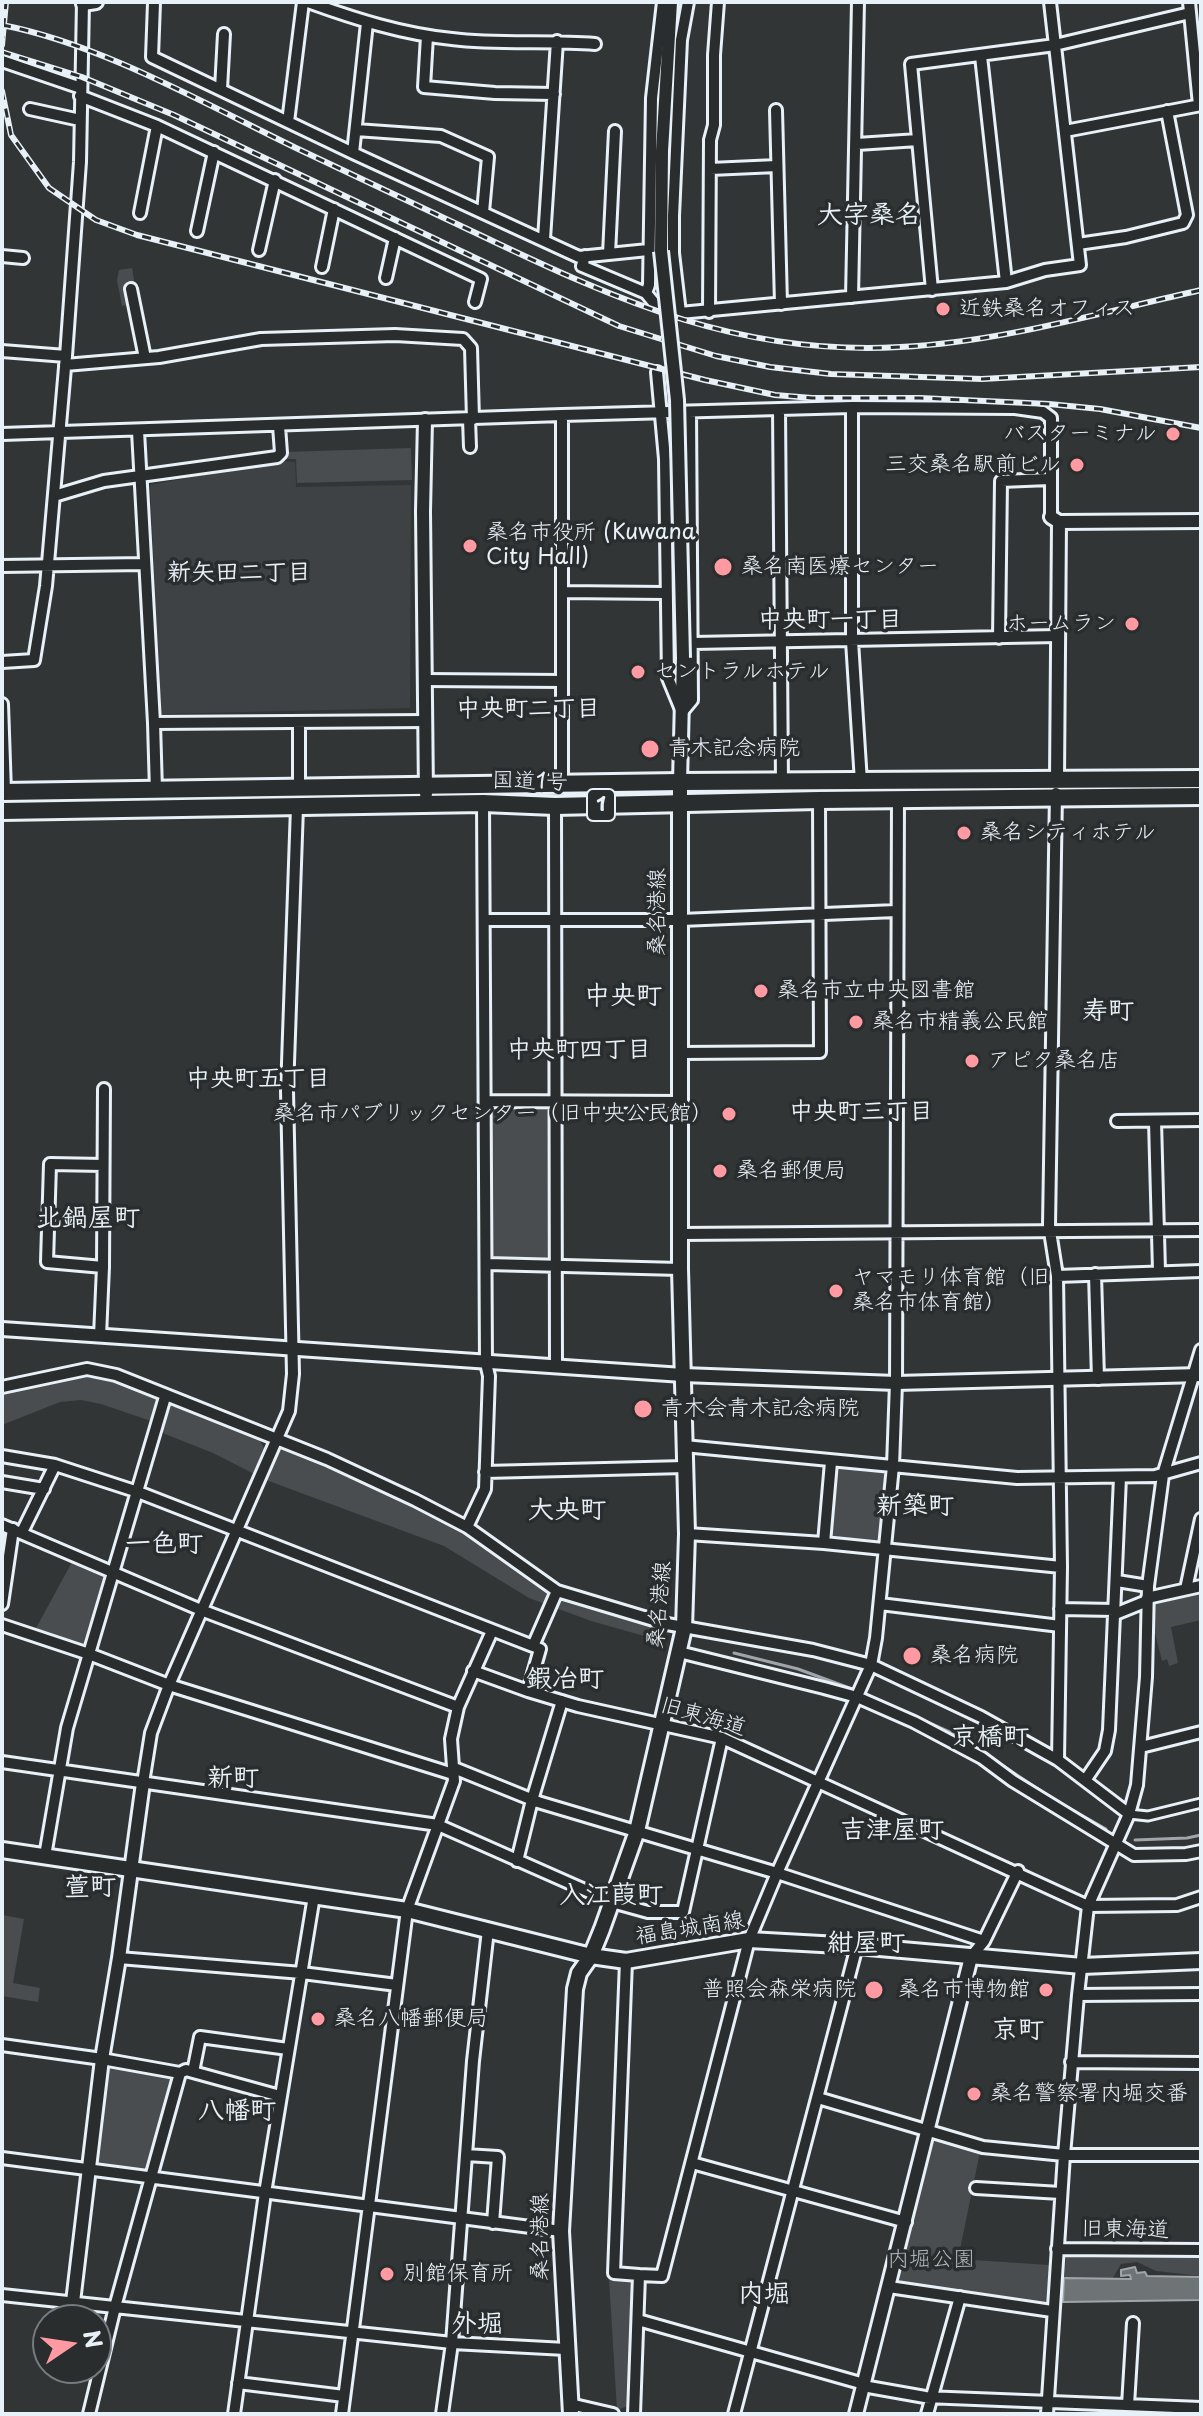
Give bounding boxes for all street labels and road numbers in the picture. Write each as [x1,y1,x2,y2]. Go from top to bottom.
street label: 国道1号 [492,767,568,797]
road number: 1 [587,789,615,821]
street label: 桑名港線 [645,868,671,956]
street label: 桑名港線 [643,1560,677,1650]
street label: 旧東海道 [657,1692,749,1742]
street label: 福島城南線 [634,1907,746,1951]
street label: 桑名港線 [528,2193,554,2281]
street label: 旧東海道 [1081,2216,1169,2244]

